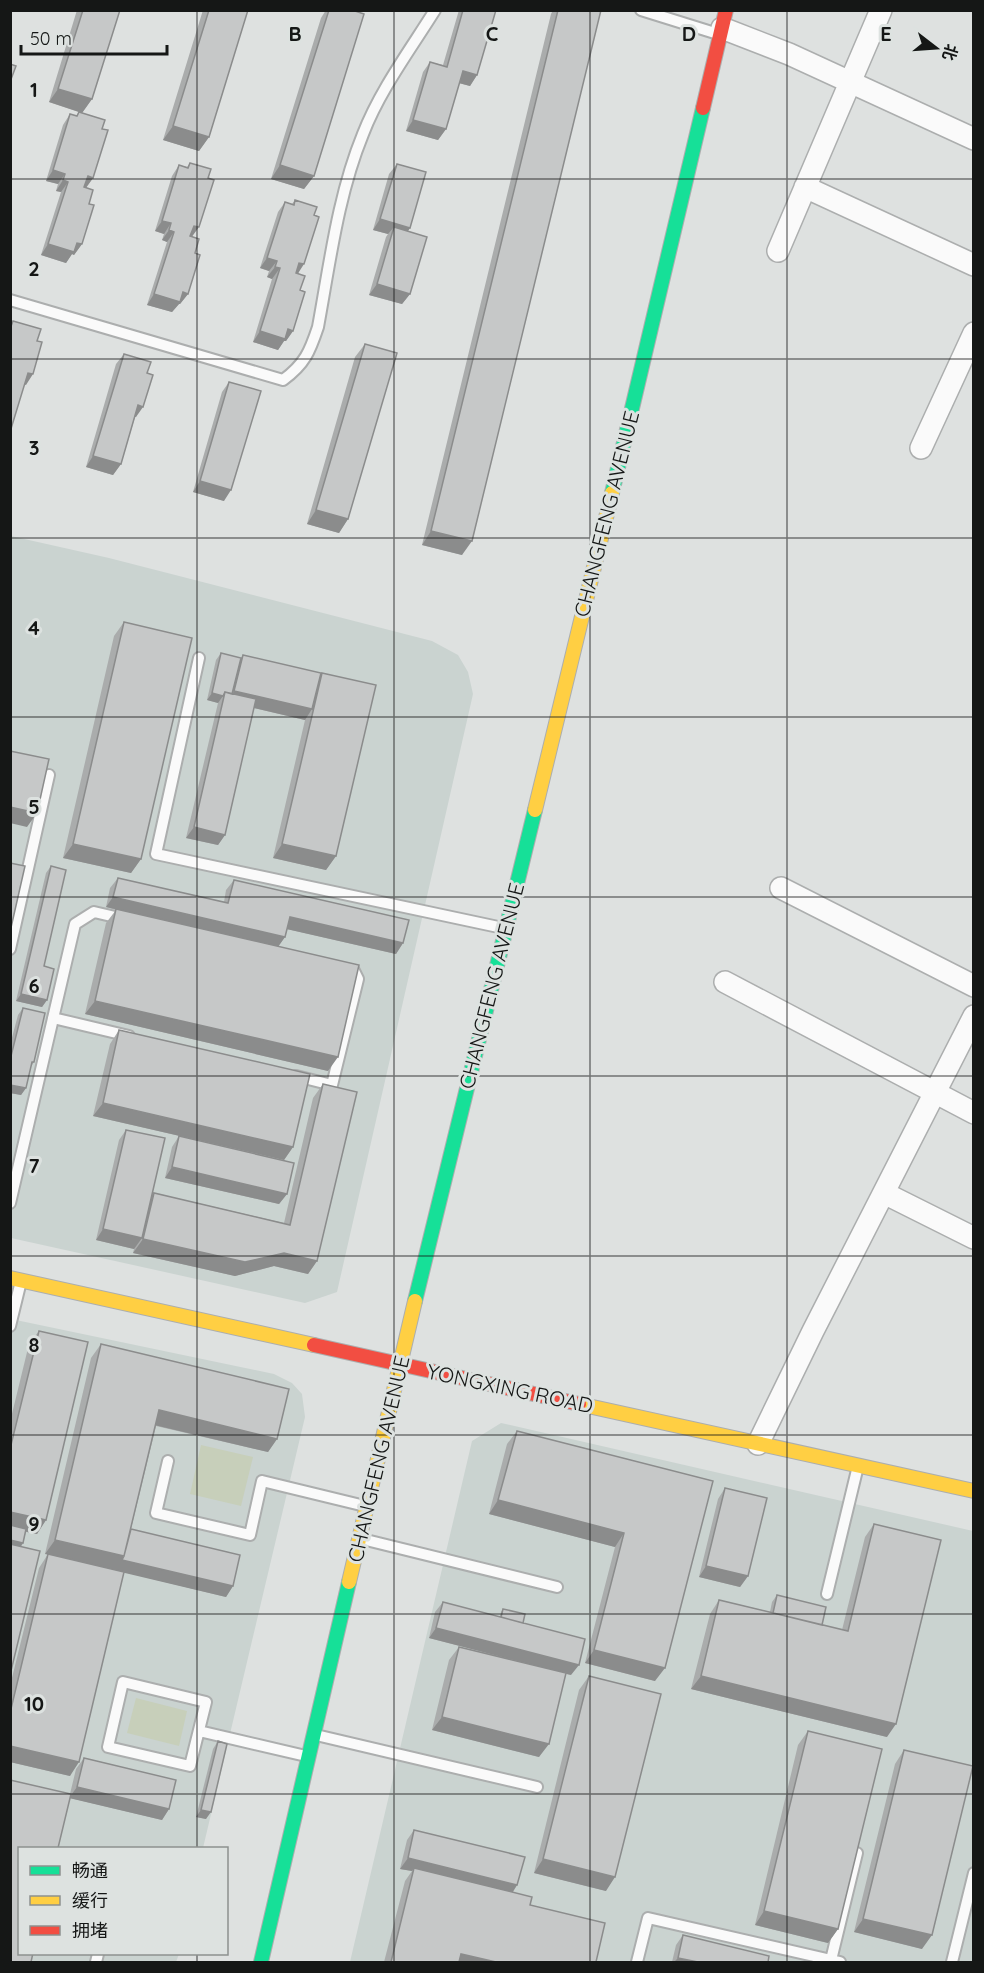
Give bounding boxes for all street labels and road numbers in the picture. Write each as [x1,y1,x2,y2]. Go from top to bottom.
street label: CHANGFENG AVENUE [568,408,644,620]
street label: CHANGFENG AVENUE [453,880,529,1092]
street label: CHANGFENG AVENUE [342,1353,414,1565]
street label: YONGXING ROAD [425,1358,596,1418]

